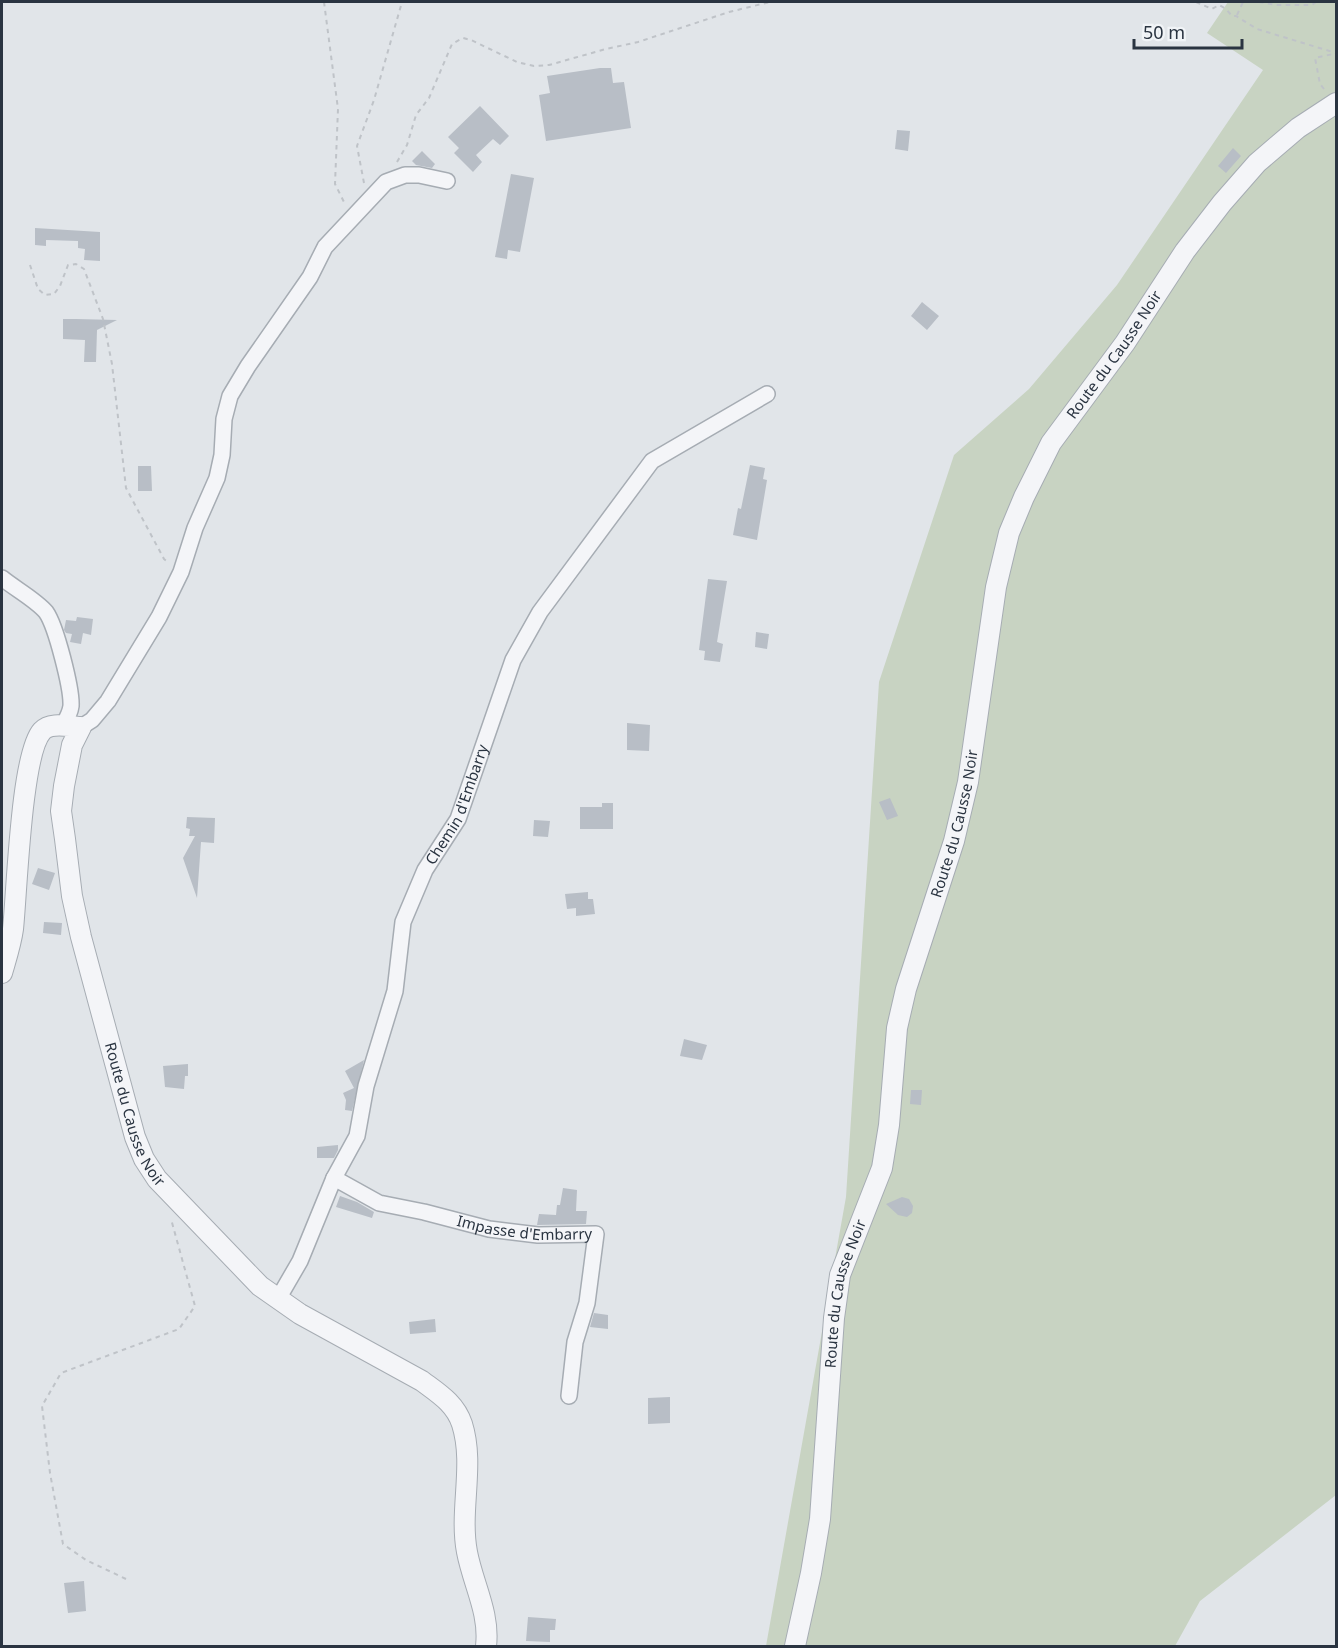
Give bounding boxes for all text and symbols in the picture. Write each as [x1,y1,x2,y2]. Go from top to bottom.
scale bar [1134,12,1242,50]
text: 50 m [1143,20,1185,44]
street label: Route du Causse Noir [1061,286,1166,422]
street label: Chemin d'Embarry [420,741,492,868]
street label: Route du Causse Noir [925,748,982,900]
street label: Route du Causse Noir [101,1040,170,1190]
street label: Impasse d'Embarry [455,1210,593,1244]
street label: Route du Causse Noir [820,1216,870,1369]

